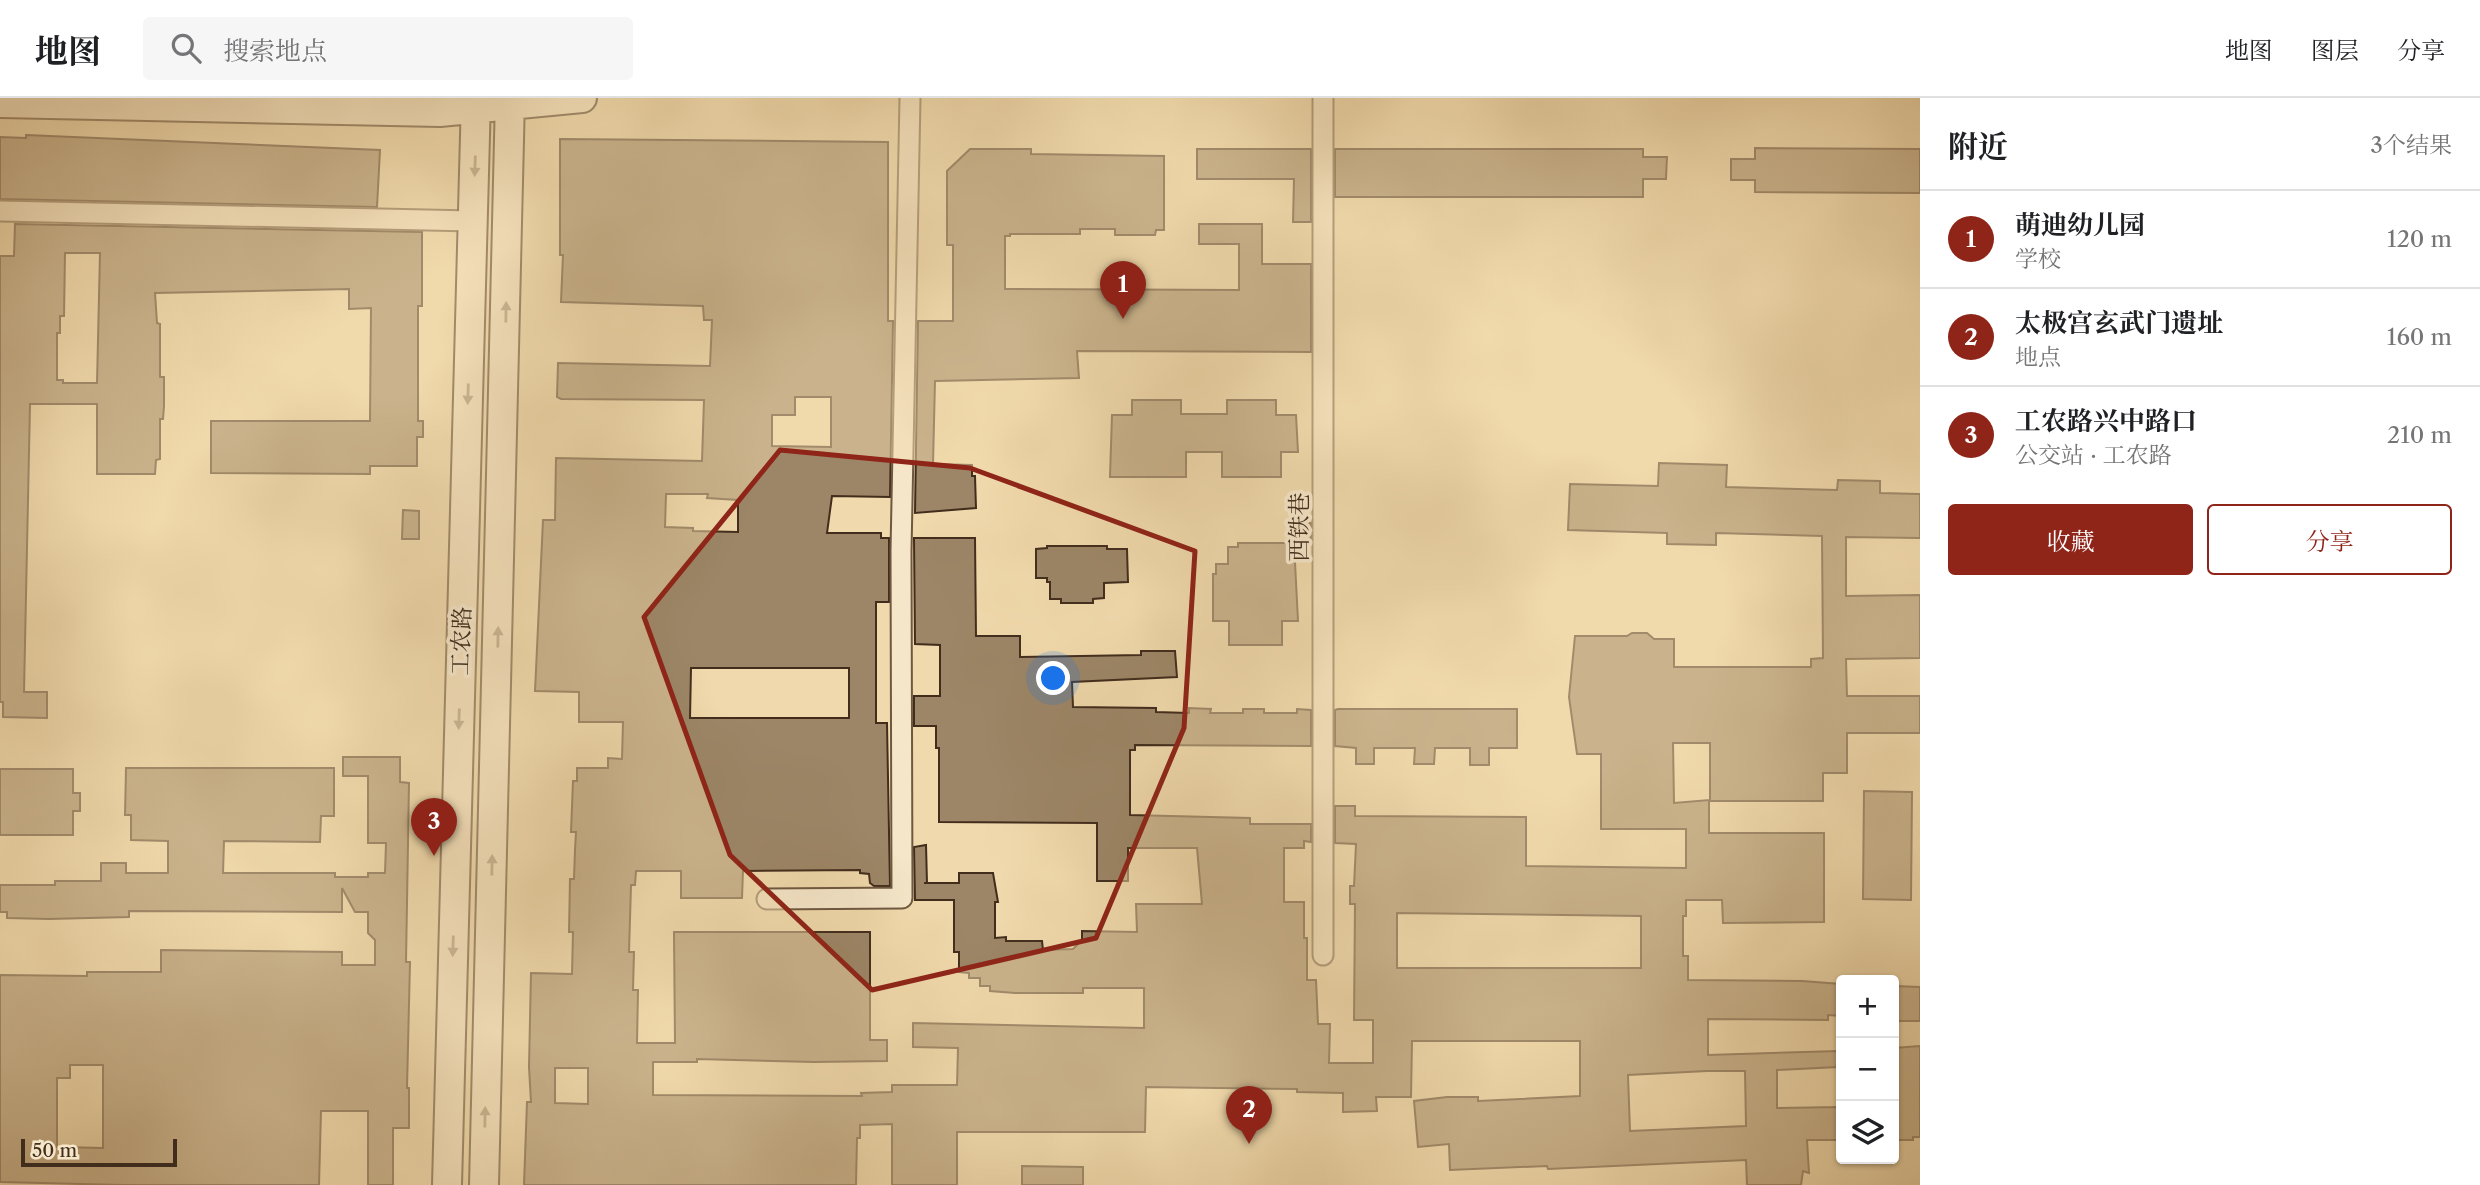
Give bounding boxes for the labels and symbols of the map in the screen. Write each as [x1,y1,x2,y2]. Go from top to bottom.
one-way arrow [470,155,481,177]
pin: 1 [1100,261,1146,319]
one-way arrow [500,301,512,323]
one-way arrow [463,383,474,405]
street label: 西铁巷 [1285,493,1313,562]
street label: 工农路 [446,606,476,676]
one-way arrow [492,626,503,648]
your location [1036,661,1070,695]
one-way arrow [454,708,465,730]
pin: 3 [411,798,457,856]
one-way arrow [486,854,498,876]
one-way arrow [448,936,459,958]
pin: 2 [1226,1086,1272,1144]
one-way arrow [480,1106,491,1128]
scale bar [21,1136,177,1168]

